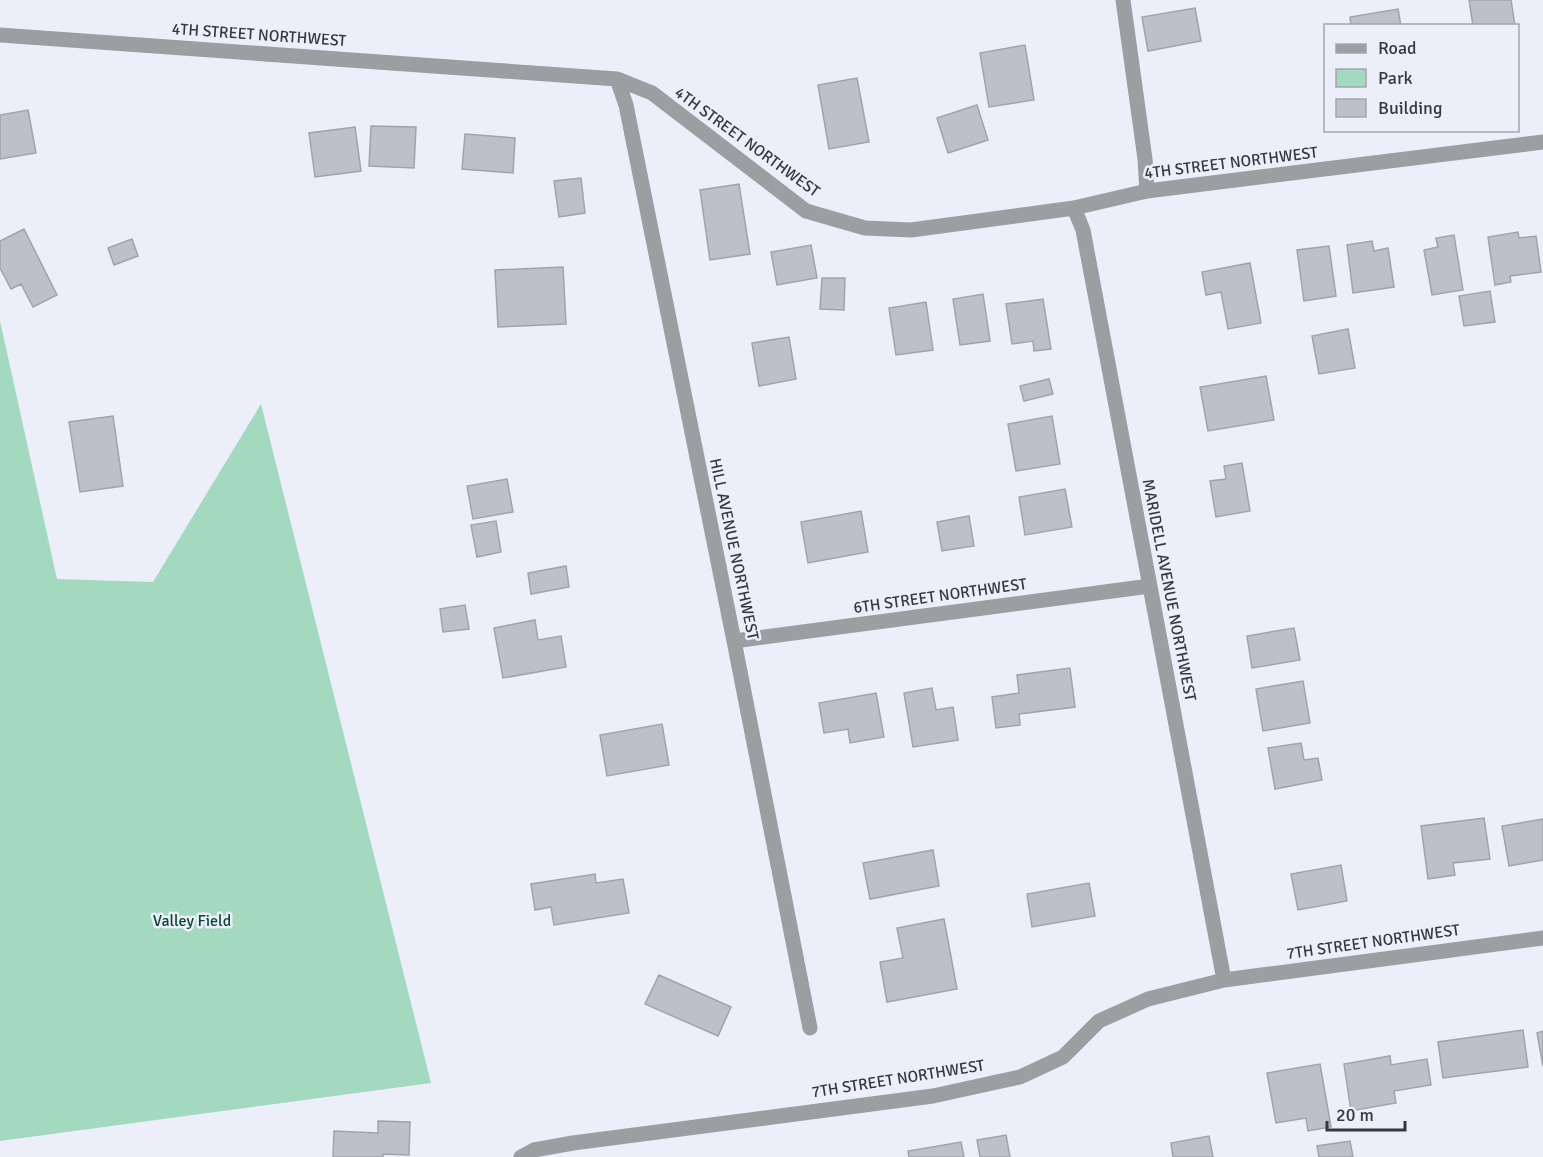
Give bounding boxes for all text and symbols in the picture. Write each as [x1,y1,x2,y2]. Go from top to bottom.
street label: 4TH STREET NORTHWEST [171,19,347,51]
legend [1324,24,1519,132]
text: Road [1378,37,1417,59]
text: Park [1378,67,1413,89]
street label: 4TH STREET NORTHWEST [670,83,824,202]
text: Building [1378,97,1442,119]
street label: 4TH STREET NORTHWEST [1143,142,1319,184]
street label: HILL AVENUE NORTHWEST [705,456,763,642]
street label: MARIDELL AVENUE NORTHWEST [1138,477,1200,703]
street label: 6TH STREET NORTHWEST [852,574,1028,618]
park label: Valley Field [153,911,231,931]
street label: 7TH STREET NORTHWEST [1285,920,1461,964]
street label: 7TH STREET NORTHWEST [810,1055,986,1103]
scale bar [1327,1094,1405,1132]
text: 20 m [1336,1104,1374,1126]

